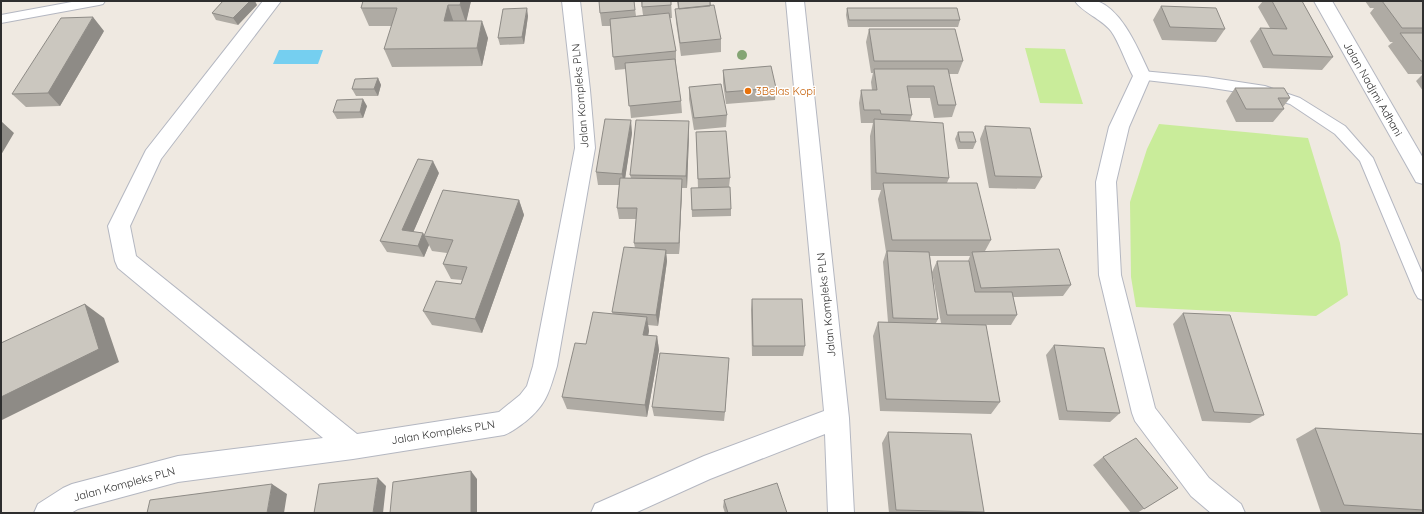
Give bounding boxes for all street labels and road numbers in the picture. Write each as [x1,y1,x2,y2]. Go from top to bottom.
street label: Jalan Nadjmi Adhani [1340,39,1406,139]
street label: Jalan Kompleks PLN [568,43,592,149]
street label: Jalan Kompleks PLN [814,252,838,358]
street label: Jalan Kompleks PLN [390,417,496,447]
street label: Jalan Kompleks PLN [71,464,177,504]

